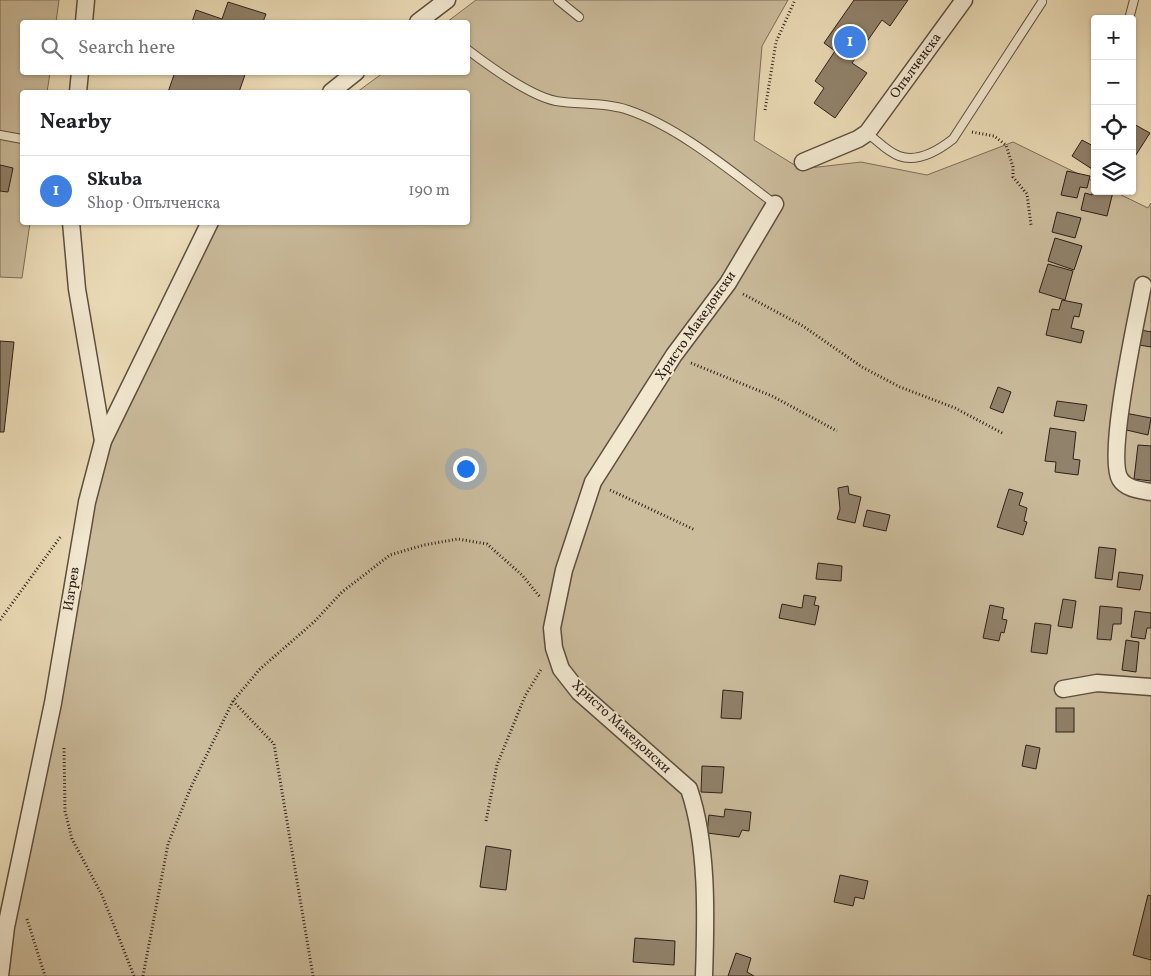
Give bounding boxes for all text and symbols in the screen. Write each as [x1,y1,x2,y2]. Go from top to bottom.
map controls [1091,15,1136,195]
button: + [1091,15,1136,60]
search box [20,20,470,75]
pin: 1 [834,23,866,61]
street label: Опълченска [886,29,946,103]
icon: search [38,34,66,62]
text: Search here [78,35,175,61]
button: − [1091,60,1136,105]
button: locate [1091,105,1136,150]
text: Nearby [40,108,111,137]
button: layers [1091,150,1136,195]
text: Skuba [87,167,142,193]
text: 1 [53,180,59,202]
text: 190 m [408,180,450,202]
text: Shop · Опълченска [87,193,220,215]
street label: Христо Македонски [651,267,741,384]
your location [453,456,479,482]
street label: Изгрев [59,566,85,612]
street label: Христо Македонски [567,676,675,778]

